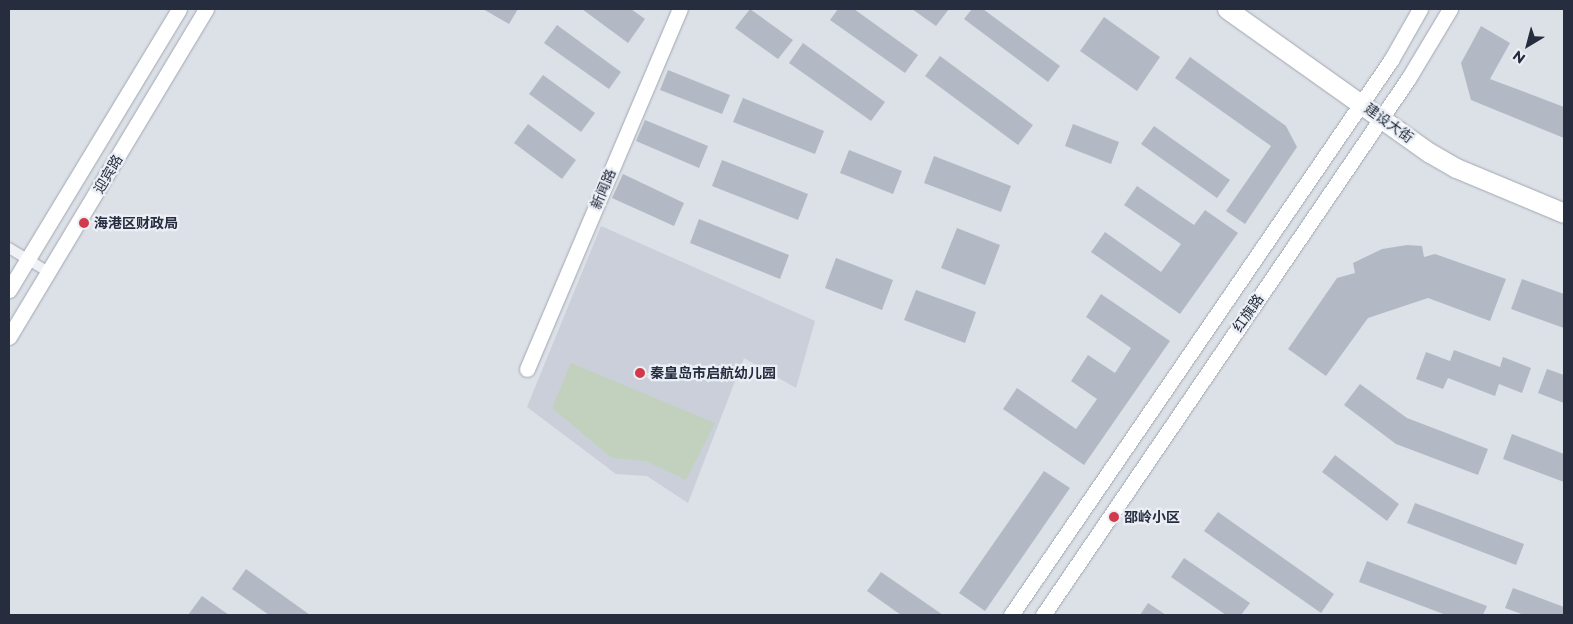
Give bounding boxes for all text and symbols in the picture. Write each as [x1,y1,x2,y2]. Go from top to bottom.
north arrow [1503,20,1553,70]
text: N [1509,46,1529,68]
street label: 建设大街 [1361,100,1417,146]
street label: 迎宾路 [90,152,126,196]
street label: 新闻路 [587,166,619,212]
place label: 海港区财政局 [94,215,178,231]
marker: 海港区财政局 [78,217,90,229]
street label: 红旗路 [1229,291,1267,335]
place label: 秦皇岛市启航幼儿园 [650,365,776,381]
marker: 秦皇岛市启航幼儿园 [634,367,646,379]
place label: 邵岭小区 [1124,509,1180,525]
marker: 邵岭小区 [1108,511,1120,523]

